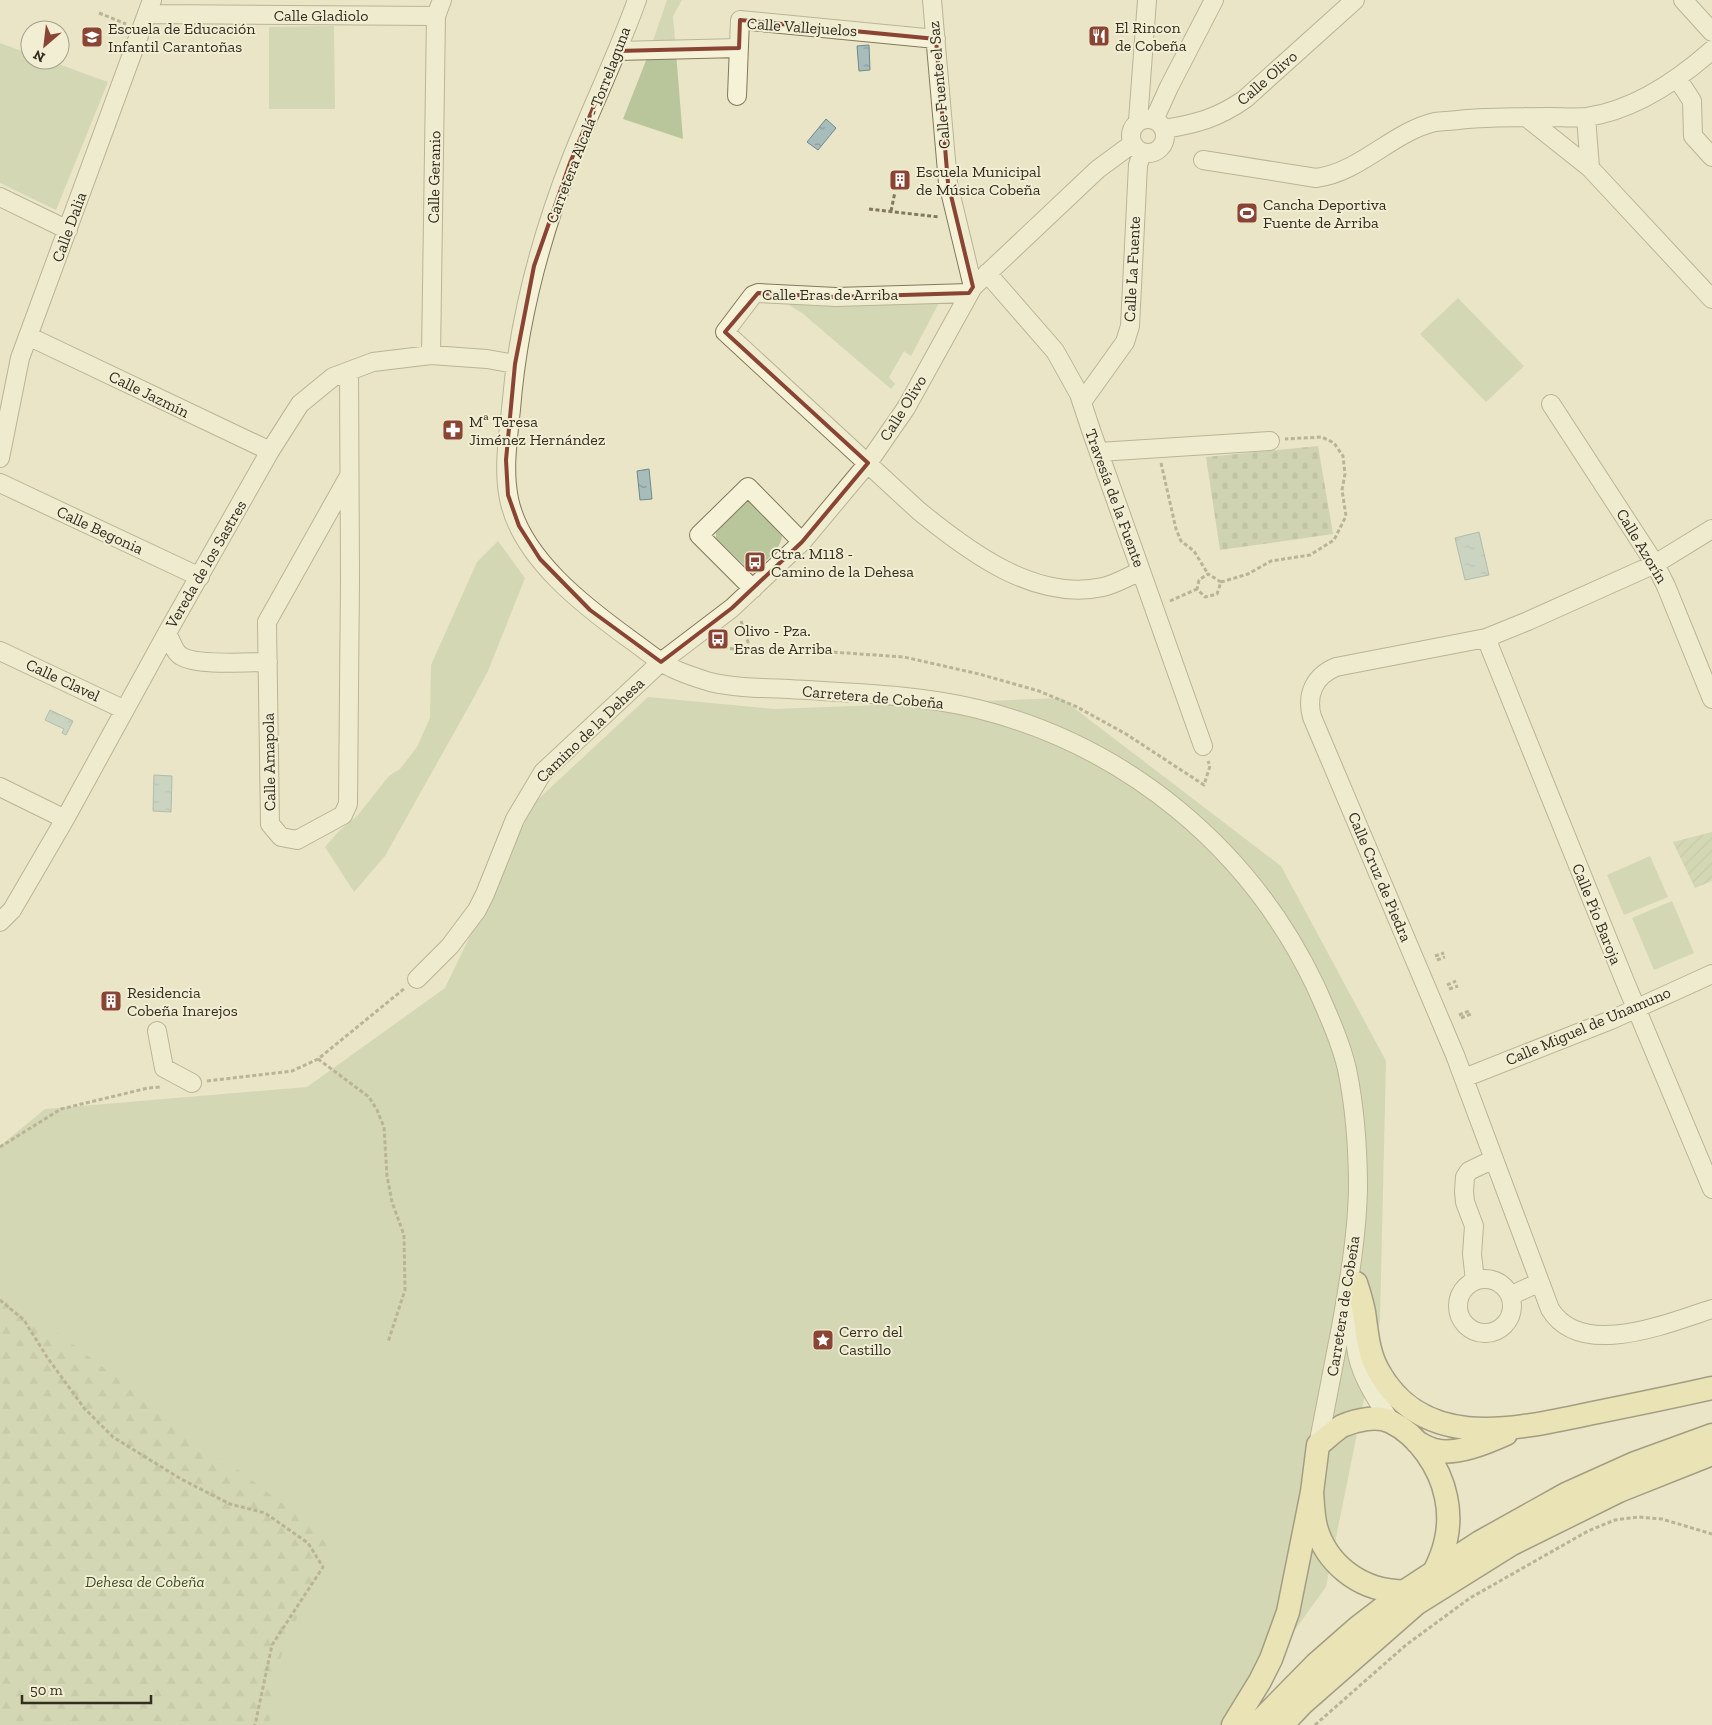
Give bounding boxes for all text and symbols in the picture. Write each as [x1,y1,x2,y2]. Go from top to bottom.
street label: Calle Gladiolo [274,6,368,25]
street label: Calle Vallejuelos [746,14,858,40]
place label: El Rincon de Cobeña [1115,18,1187,55]
place label: Escuela de Educación Infantil Carantoñas [108,19,256,56]
north arrow [20,20,70,70]
street label: Calle Fuente el Saz [924,20,954,150]
street label: Carretera Alcalá - Torrelaguna [542,24,634,226]
restaurant icon: El Rincon de Cobeña [1087,24,1111,48]
school or university icon: Escuela de Educación Infantil Carantoñas [80,25,104,49]
text: N [30,46,48,66]
street label: Calle Olivo [1233,47,1301,109]
street label: Calle Geranio [424,131,444,223]
place label: Escuela Municipal de Música Cobeña [916,162,1041,199]
building icon: Escuela Municipal de Música Cobeña [888,168,912,192]
street label: Calle Dalia [48,189,91,265]
place label: Cancha Deportiva Fuente de Arriba [1263,195,1387,232]
sports icon: Cancha Deportiva Fuente de Arriba [1235,201,1259,225]
street label: Calle La Fuente [1120,216,1144,322]
street label: Calle Eras de Arriba [762,285,898,304]
street label: Calle Jazmín [106,366,193,422]
street label: Calle Olivo [875,372,931,444]
place label: Mª Teresa Jiménez Hernández [469,412,605,449]
pharmacy icon: Mª Teresa Jiménez Hernández [441,418,465,442]
street label: Travesía de la Fuente [1081,426,1149,570]
street label: Vereda de los Sastres [161,497,250,632]
street label: Calle Begonia [54,502,147,558]
street label: Calle Azorín [1612,505,1672,587]
place label: Ctra. M118 - Camino de la Dehesa [771,544,914,581]
bus stop icon: Ctra. M118 - Camino de la Dehesa [743,550,767,574]
place label: Olivo - Pza. Eras de Arriba [734,621,833,658]
bus stop icon: Olivo - Pza. Eras de Arriba [706,627,730,651]
street label: Calle Clavel [23,655,103,705]
street label: Camino de la Dehesa [532,673,648,786]
street label: Carretera de Cobeña [801,681,945,713]
street label: Calle Amapola [259,713,279,811]
street label: Calle Cruz de Piedra [1344,809,1416,945]
street label: Calle Pío Baroja [1568,861,1626,968]
place label: Residencia Cobeña Inarejos [127,983,238,1020]
street label: Calle Miguel de Unamuno [1503,983,1673,1069]
building icon: Residencia Cobeña Inarejos [99,989,123,1013]
street label: Carretera de Cobeña [1323,1234,1364,1378]
place label: Cerro del Castillo [839,1322,903,1359]
place icon: Cerro del Castillo [811,1328,835,1352]
park label: Dehesa de Cobeña [85,1572,205,1591]
scale bar [22,1672,151,1704]
text: 50 m [30,1681,63,1699]

